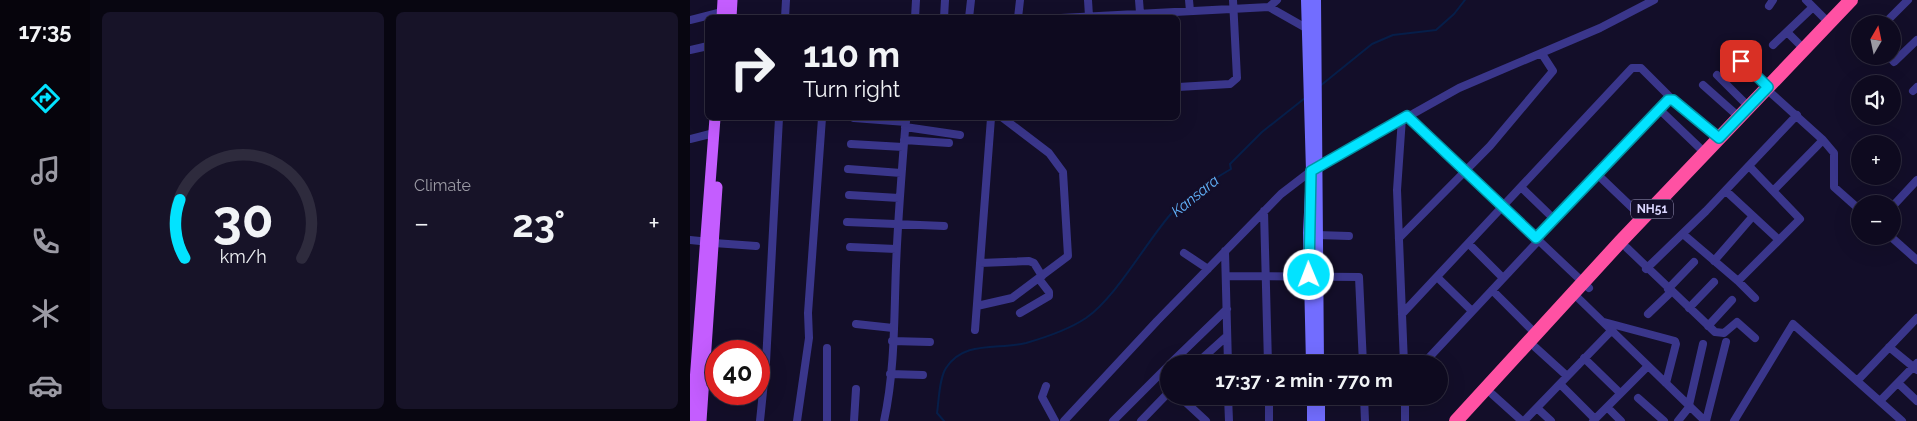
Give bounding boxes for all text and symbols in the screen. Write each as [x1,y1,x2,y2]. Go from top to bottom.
north arrow [1851,15,1901,65]
map controls [1851,15,1901,245]
text: 17:35 [18,18,72,44]
text: 110 m [803,34,900,75]
icon: right [720,35,785,100]
pin [1720,40,1762,82]
icon: arrive [1727,47,1755,75]
button: sound [1851,75,1901,125]
text: Turn right [803,76,900,102]
icon: directions [28,81,63,116]
button: + [1851,135,1901,185]
icon: music [28,153,63,188]
water label: Kansara [1168,171,1222,221]
text: Climate [414,176,471,195]
text: 30 [213,188,273,249]
button: − [1851,195,1901,245]
road number: NH51 [1631,200,1673,218]
text: 23° [512,201,565,246]
text: − [414,207,429,240]
text: + [648,207,660,240]
icon: phone [28,224,63,259]
text: km/h [219,246,267,267]
position arrow [1282,248,1334,300]
icon: climate [28,296,63,331]
speed limit sign: 40 [705,340,770,405]
icon: car [28,368,63,403]
text: 17:37 · 2 min · 770 m [1215,369,1393,391]

